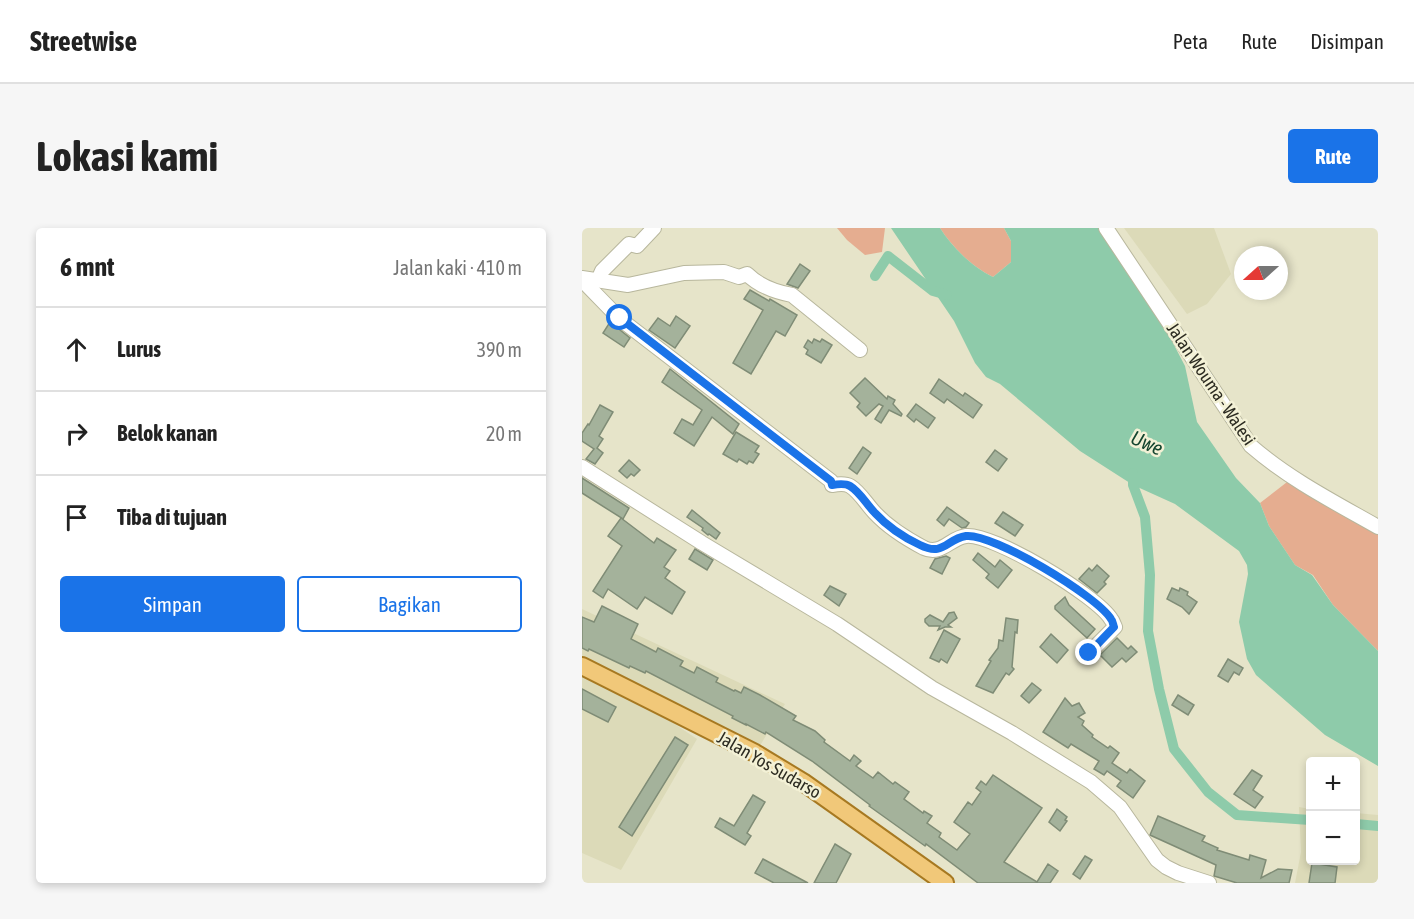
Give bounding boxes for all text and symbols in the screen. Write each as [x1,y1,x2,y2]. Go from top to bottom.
text: Streetwise [30,25,137,57]
text: Peta [1173,29,1208,53]
text: Rute [1241,29,1277,53]
text: Disimpan [1310,29,1384,53]
button: Rute [1288,129,1378,183]
text: Lokasi kami [36,132,218,180]
north arrow [1234,246,1288,300]
text: 6 mnt [60,252,115,282]
text: Jalan kaki · 410 m [393,256,522,279]
route start [606,304,632,330]
street label: Jalan Wouma - Walesi [1163,319,1260,449]
icon: ahead [60,333,93,366]
text: Lurus [117,336,161,362]
text: 390 m [477,338,522,361]
icon: right [60,417,93,450]
text: Belok kanan [117,420,218,446]
text: 20 m [486,422,522,445]
water label: Uwe [1128,425,1167,460]
icon: arrive [60,501,93,534]
text: Tiba di tujuan [117,504,227,530]
button: Simpan [60,576,285,632]
button: Bagikan [297,576,522,632]
route end [1075,639,1101,665]
street label: Jalan Yos Sudarso [714,726,825,803]
map controls [1306,757,1360,865]
button: + [1306,757,1360,811]
button: − [1306,811,1360,865]

